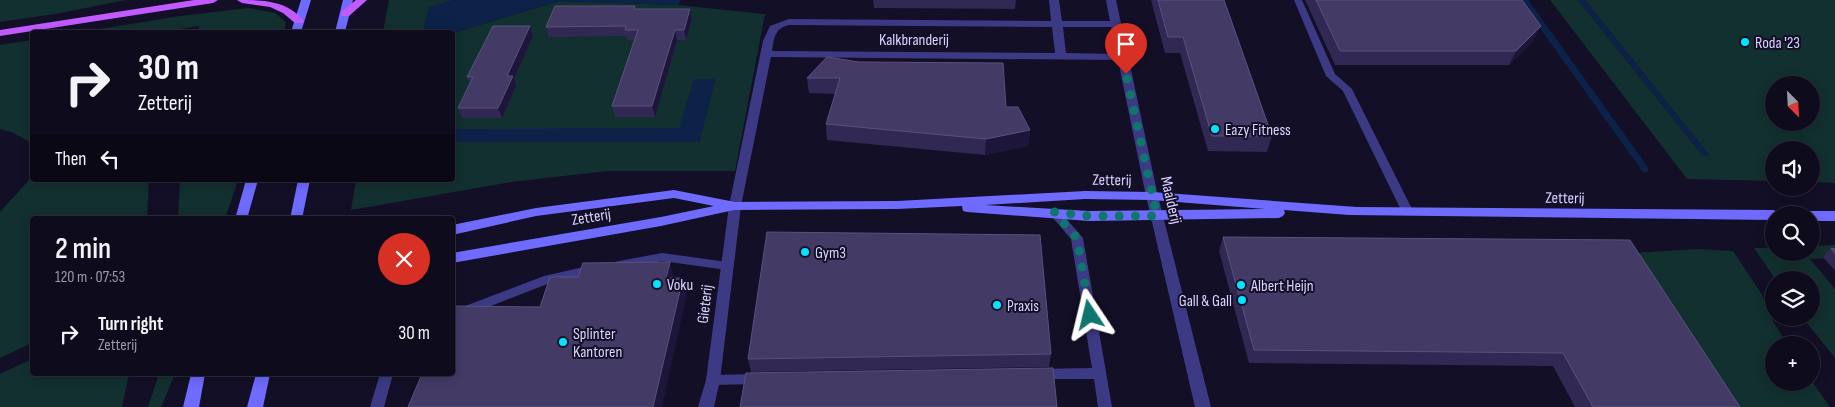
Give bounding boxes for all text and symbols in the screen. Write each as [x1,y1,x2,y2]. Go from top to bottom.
pin [1105,23,1147,74]
icon: arrive [1112,30,1140,58]
street label: Kalkbranderij [879,31,949,50]
place label: Roda '23 [1755,34,1800,53]
marker: Roda '23 [1739,36,1751,48]
text: 30 m [138,47,199,90]
icon: right [55,50,120,115]
north arrow [1765,76,1820,131]
map controls [1765,76,1820,391]
text: Zetterij [138,90,192,117]
place label: Eazy Fitness [1225,121,1291,140]
marker: Eazy Fitness [1209,123,1221,135]
button: sound [1765,141,1820,196]
icon: left [96,145,124,173]
text: Then [55,148,86,171]
street label: Zetterij [1092,171,1132,190]
street label: Maalderij [1156,175,1185,226]
street label: Zetterij [1545,189,1585,208]
street label: Zetterij [570,205,612,230]
button: search [1765,206,1820,261]
text: 2 min [55,231,111,267]
button: close [378,233,430,285]
place label: Gym3 [815,244,846,263]
marker: Gym3 [799,246,811,258]
text: 120 m · 07:53 [55,268,125,287]
button: layers [1765,271,1820,326]
place label: Voku [667,276,693,295]
place label: Albert Heijn [1250,277,1314,296]
marker: Voku [651,278,663,290]
marker: Albert Heijn [1235,279,1247,291]
street label: Gieterij [694,284,717,325]
position arrow [1063,288,1115,340]
place label: Gall & Gall [1179,292,1232,311]
marker: Gall & Gall [1236,294,1248,306]
place label: Praxis [1007,297,1039,316]
marker: Praxis [991,299,1003,311]
text: Turn right [98,313,163,336]
icon: right [55,320,83,348]
text: 30 m [398,322,430,345]
place label: Splinter Kantoren [573,325,622,362]
text: Zetterij [98,336,137,355]
marker: Splinter Kantoren [557,336,569,348]
button: + [1765,336,1820,391]

